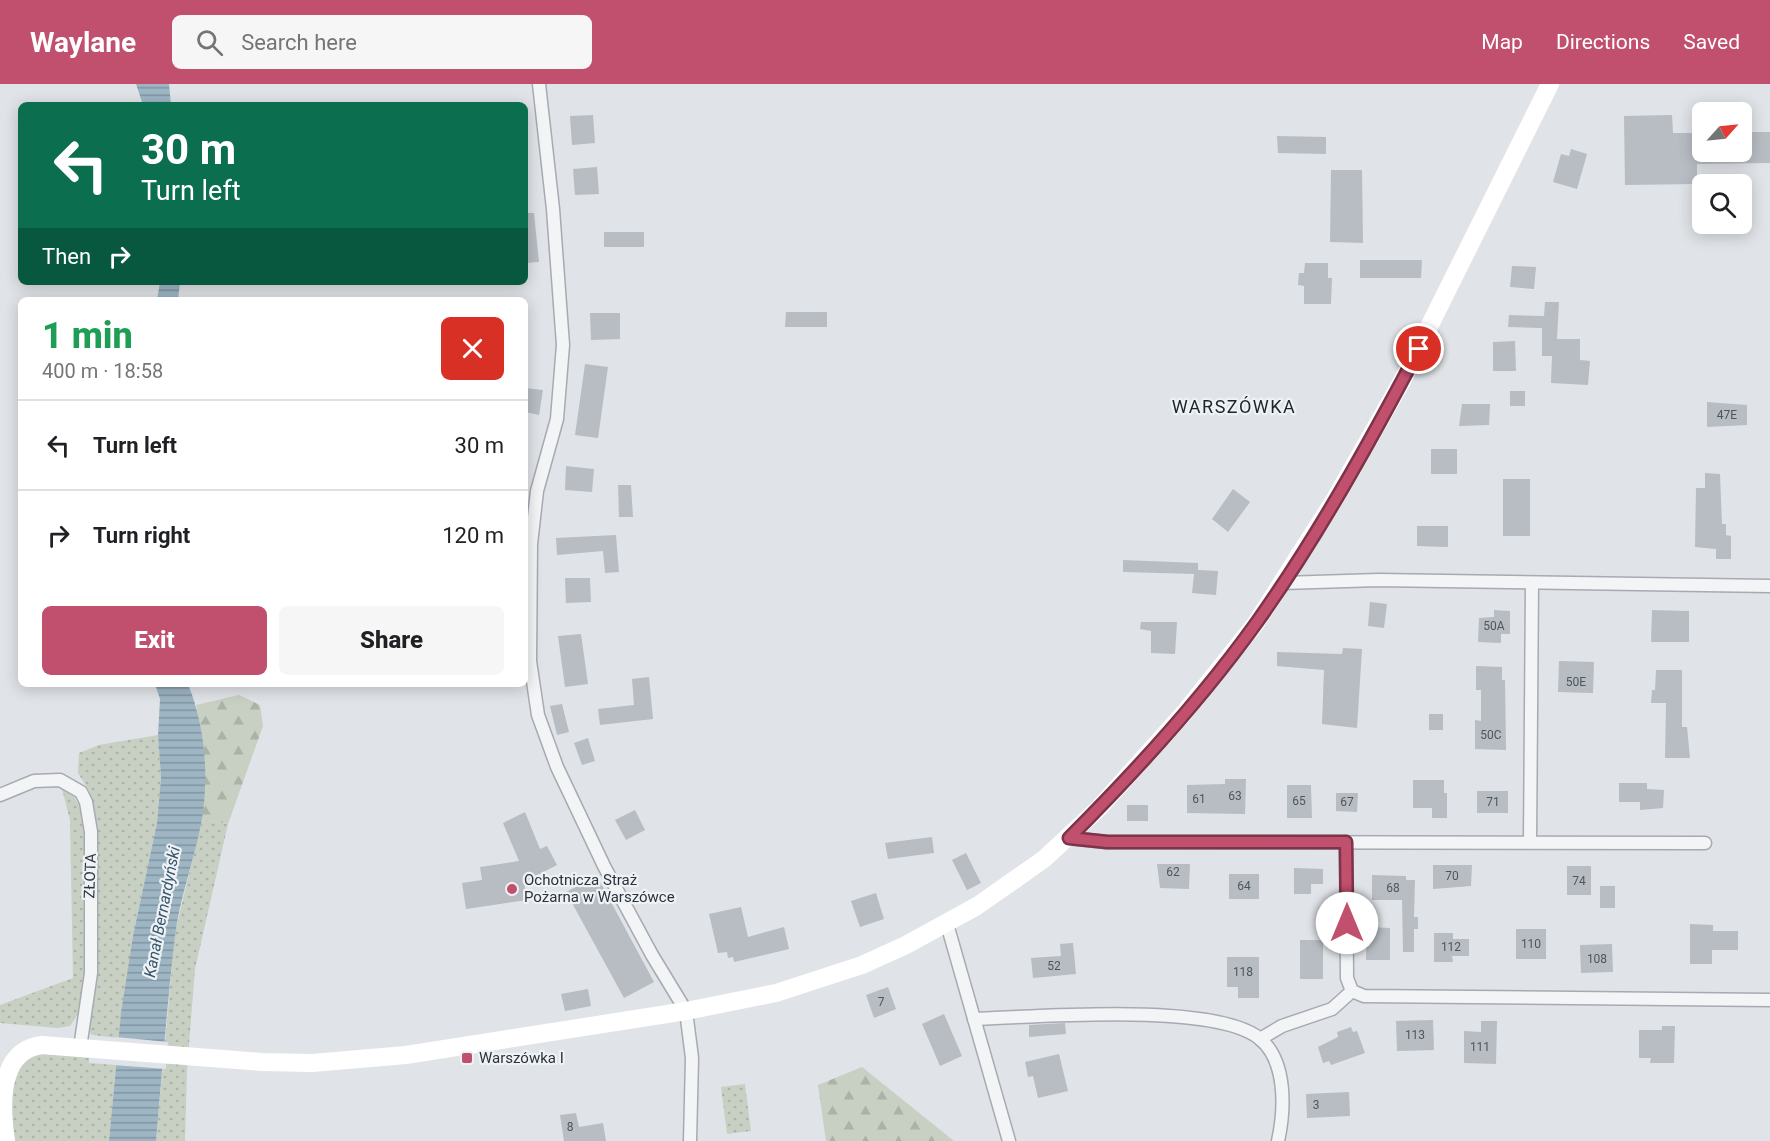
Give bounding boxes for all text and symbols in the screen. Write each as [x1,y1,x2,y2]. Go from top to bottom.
search box [172,15,592,69]
text: Waylane [30,26,136,59]
icon: search [193,26,226,59]
text: Search here [241,30,357,55]
text: Map [1481,30,1523,54]
text: Directions [1556,30,1650,54]
text: Saved [1683,30,1740,54]
north arrow [1692,102,1752,162]
map controls [1692,102,1752,234]
text: 30 m [141,125,236,174]
icon: left [42,126,120,204]
button: search [1692,174,1752,234]
text: Turn left [141,175,241,207]
icon: right [103,240,136,273]
text: Then [42,244,91,269]
text: 1 min [42,315,133,357]
button: close [441,317,504,380]
pin [1393,323,1444,374]
icon: arrive [1402,332,1435,365]
text: 400 m · 18:58 [42,359,163,383]
district label: WARSZÓWKA [1172,396,1296,417]
house number: 47E [1717,408,1737,422]
icon: left [42,429,75,462]
text: Turn left [93,433,177,458]
text: 30 m [455,433,504,458]
icon: right [42,519,75,552]
text: Turn right [93,523,190,548]
text: 120 m [442,523,504,548]
button: Exit [42,606,267,675]
button: Share [279,606,504,675]
house number: 50A [1483,619,1505,633]
house number: 50E [1566,675,1586,689]
house number: 50C [1480,728,1502,742]
house number: 63 [1228,789,1242,803]
house number: 61 [1192,792,1206,806]
house number: 65 [1292,794,1306,808]
house number: 67 [1340,795,1354,809]
house number: 71 [1486,795,1500,809]
water label: Kanał Bernardyński [140,845,184,979]
street label: ZŁOTA [80,853,100,899]
house number: 62 [1166,865,1180,879]
house number: 70 [1445,869,1459,883]
place label: Ochotnicza Straż Pożarna w Warszówce [524,871,675,906]
house number: 74 [1572,874,1586,888]
house number: 64 [1237,879,1251,893]
house number: 68 [1386,881,1400,895]
marker: Ochotnicza Straż Pożarna w Warszówce [505,882,519,896]
position arrow [1315,891,1379,955]
house number: 110 [1521,937,1541,951]
house number: 112 [1441,940,1461,954]
house number: 108 [1587,952,1607,966]
house number: 52 [1047,959,1061,973]
house number: 118 [1233,965,1253,979]
house number: 7 [878,995,885,1009]
house number: 113 [1405,1028,1425,1042]
house number: 111 [1470,1040,1490,1054]
place label: Warszówka I [479,1049,564,1067]
marker: Warszówka I [460,1051,474,1065]
house number: 3 [1313,1098,1319,1112]
house number: 8 [567,1120,574,1134]

